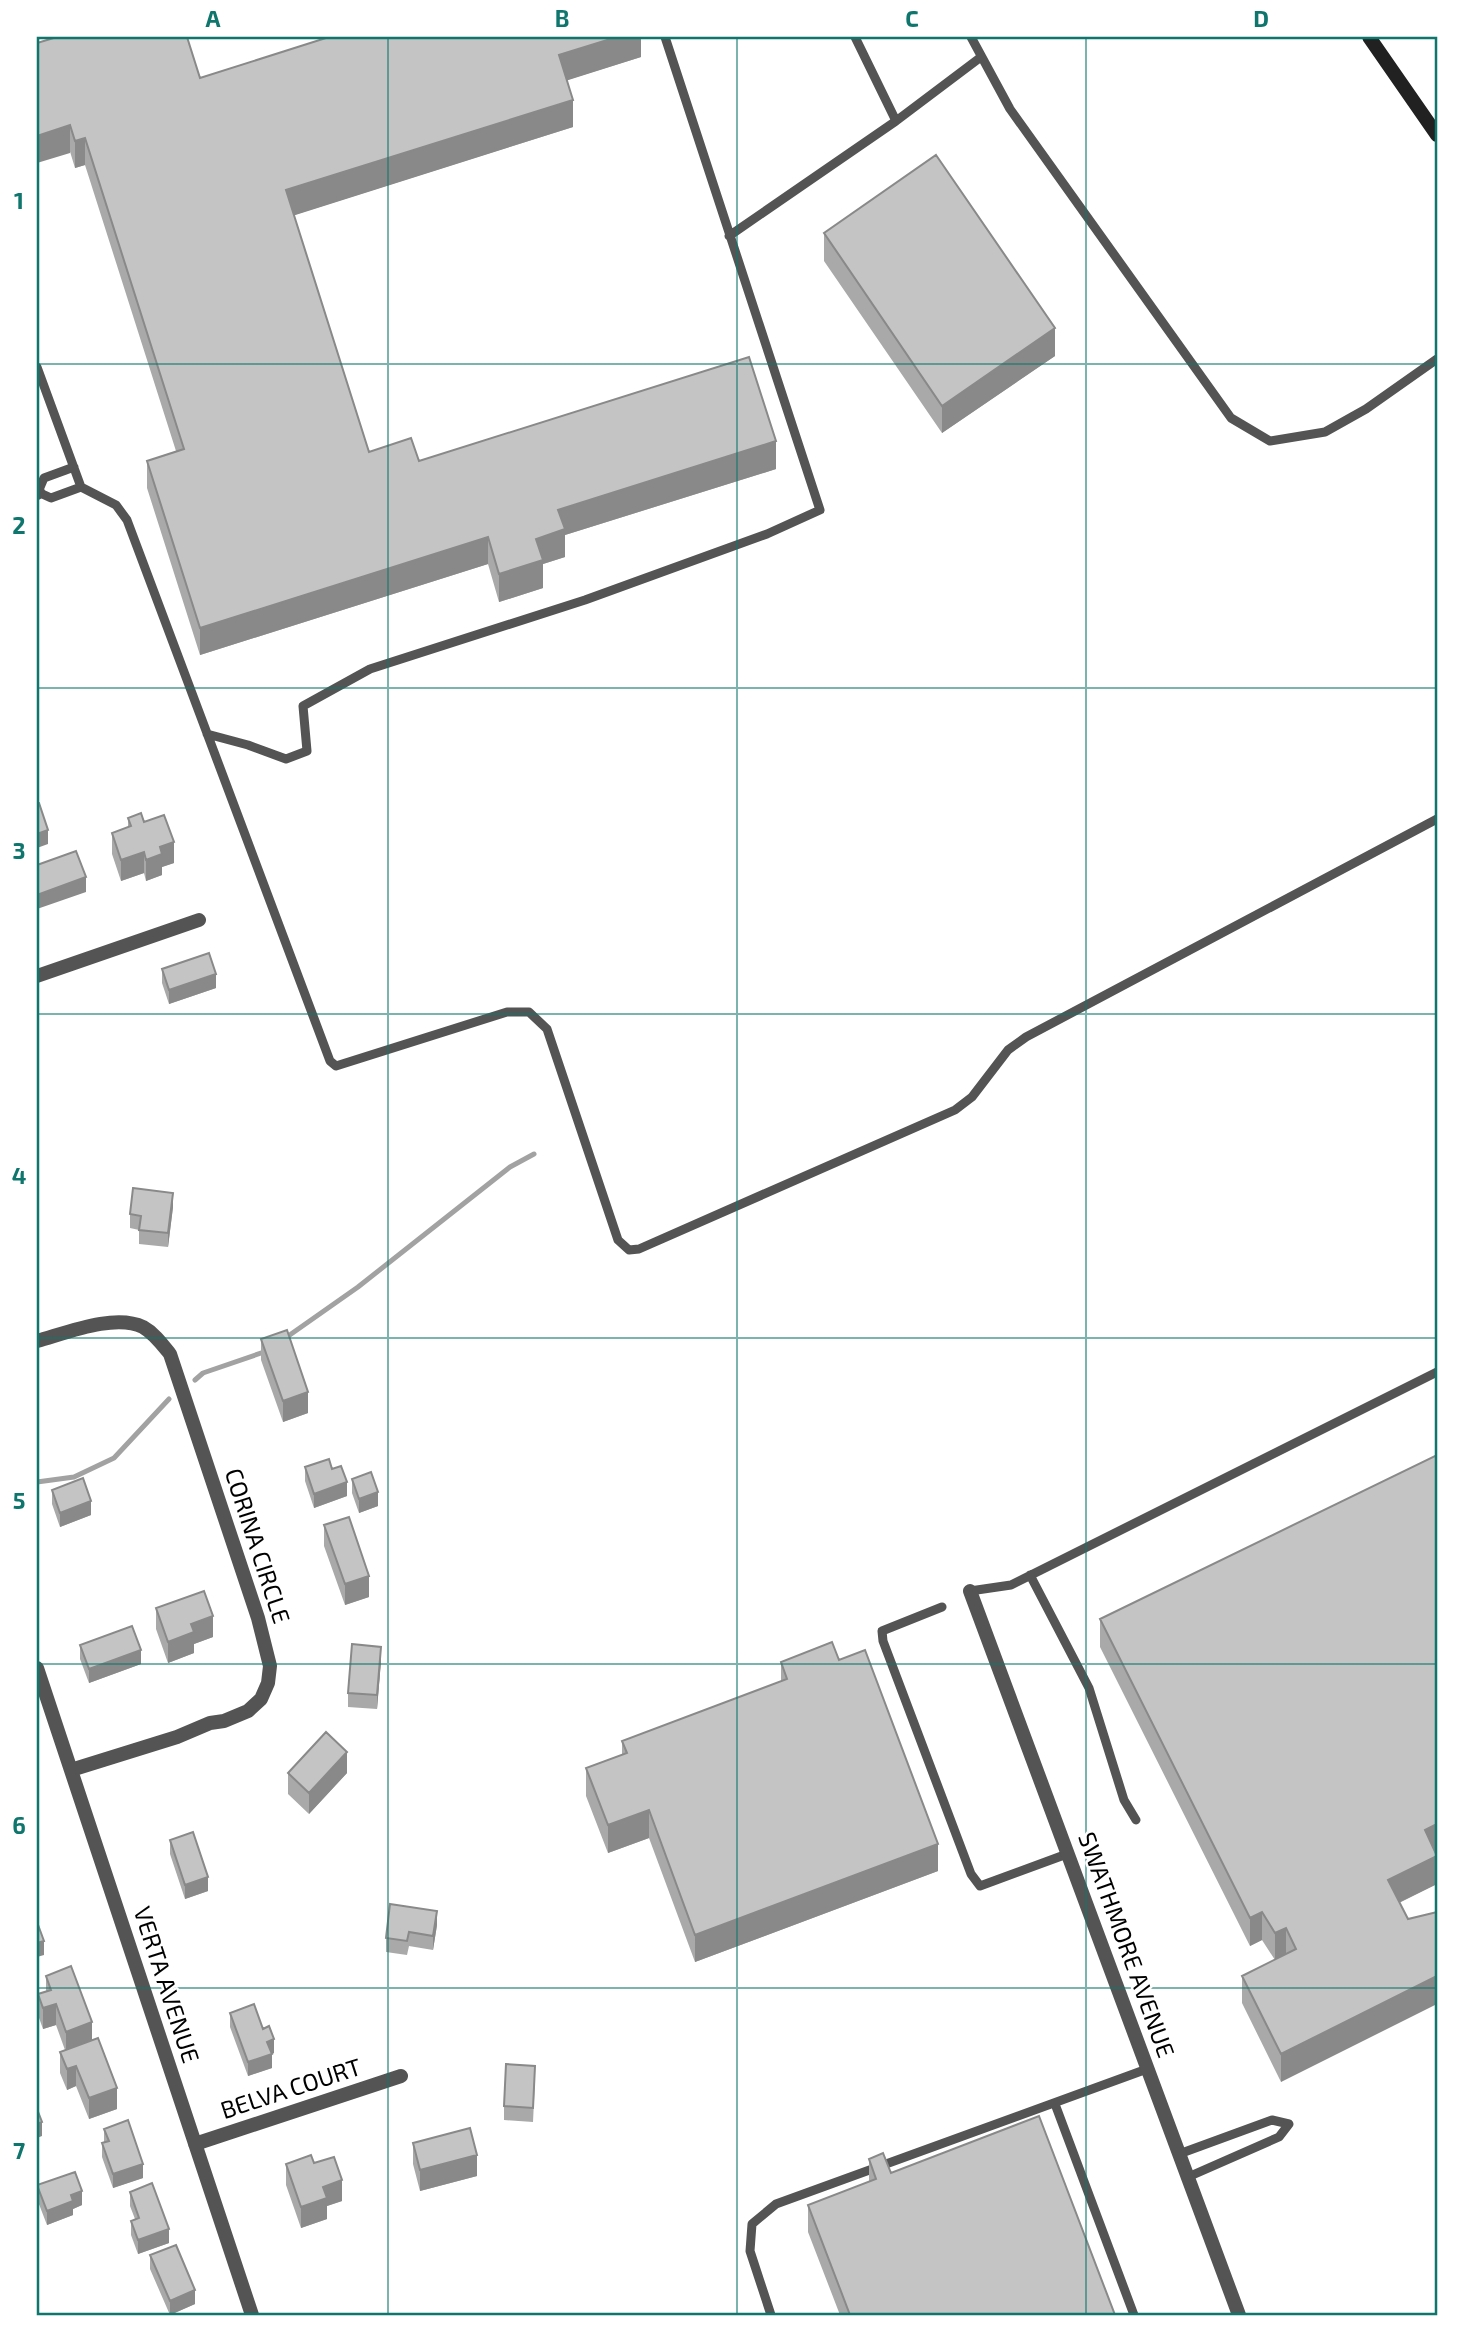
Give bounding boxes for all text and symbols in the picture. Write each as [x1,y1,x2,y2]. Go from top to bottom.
text: A [205,4,221,32]
text: B [555,4,569,32]
text: C [905,4,919,32]
text: D [1253,4,1269,32]
text: 1 [14,186,24,214]
text: 2 [12,511,26,539]
text: 3 [12,836,26,864]
text: 4 [12,1161,26,1189]
street label: CORINA CIRCLE [220,1464,297,1627]
text: 5 [13,1486,25,1514]
text: 6 [12,1811,26,1839]
street label: SWATHMORE AVENUE [1073,1828,1182,2061]
street label: VERTA AVENUE [128,1903,206,2066]
street label: BELVA COURT [217,2051,365,2124]
text: 7 [13,2136,25,2164]

